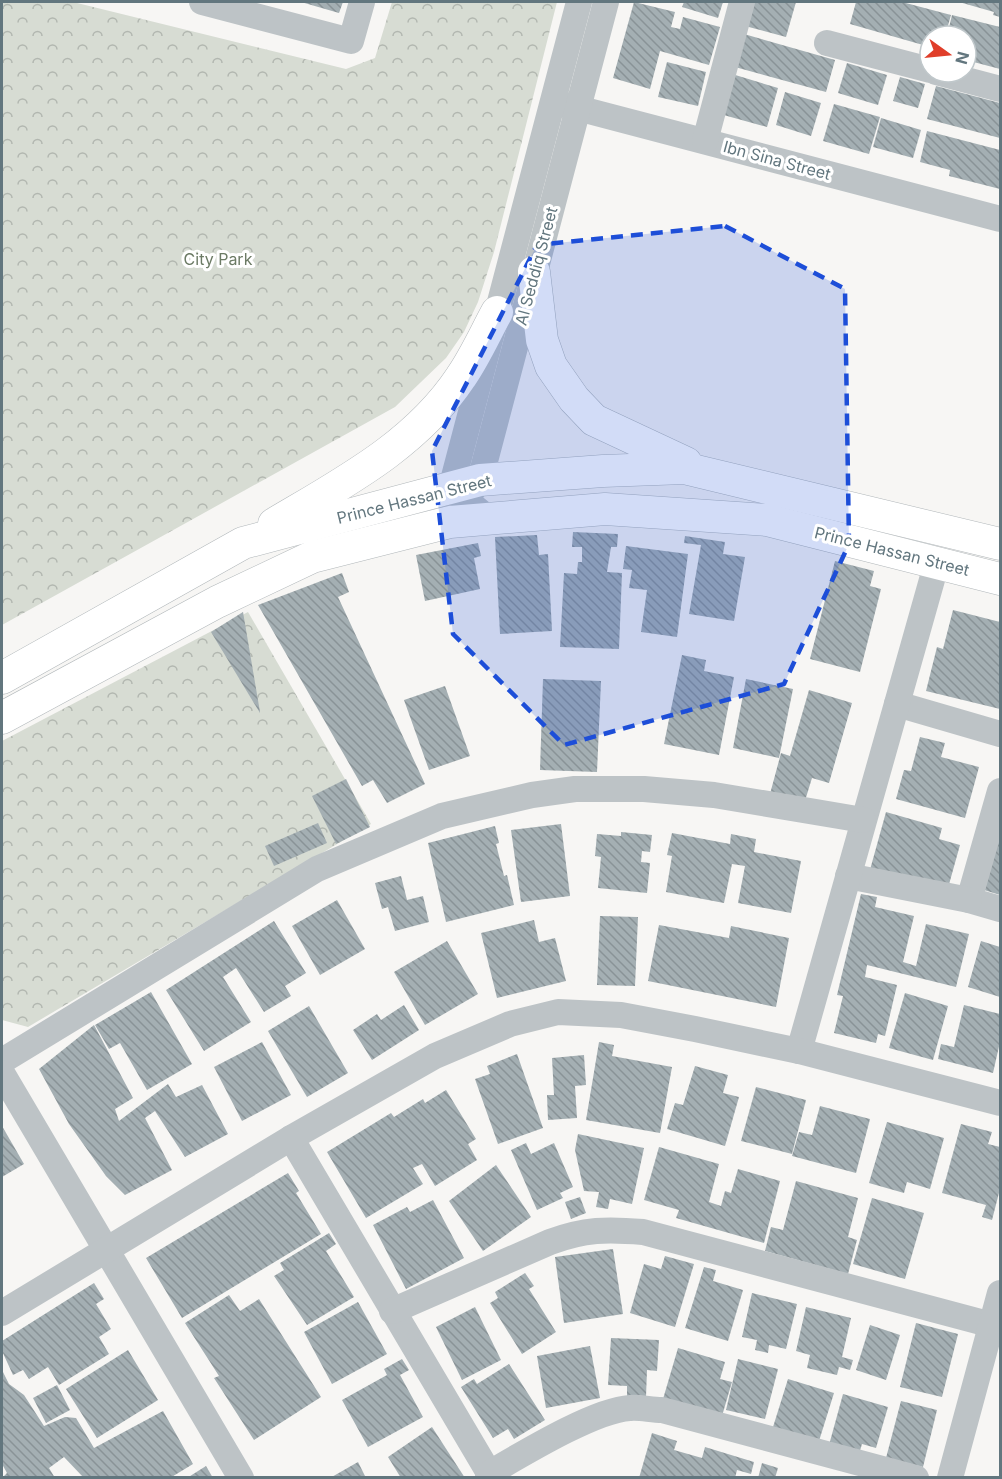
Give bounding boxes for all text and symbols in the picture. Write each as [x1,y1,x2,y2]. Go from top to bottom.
north arrow [918,24,978,84]
text: N [951,49,974,66]
street label: Ibn Sina Street [721,136,833,184]
street label: Al Seddiq Street [511,205,561,327]
park label: City Park [184,249,253,269]
street label: Prince Hassan Street [335,470,493,528]
street label: Prince Hassan Street [813,522,971,580]

